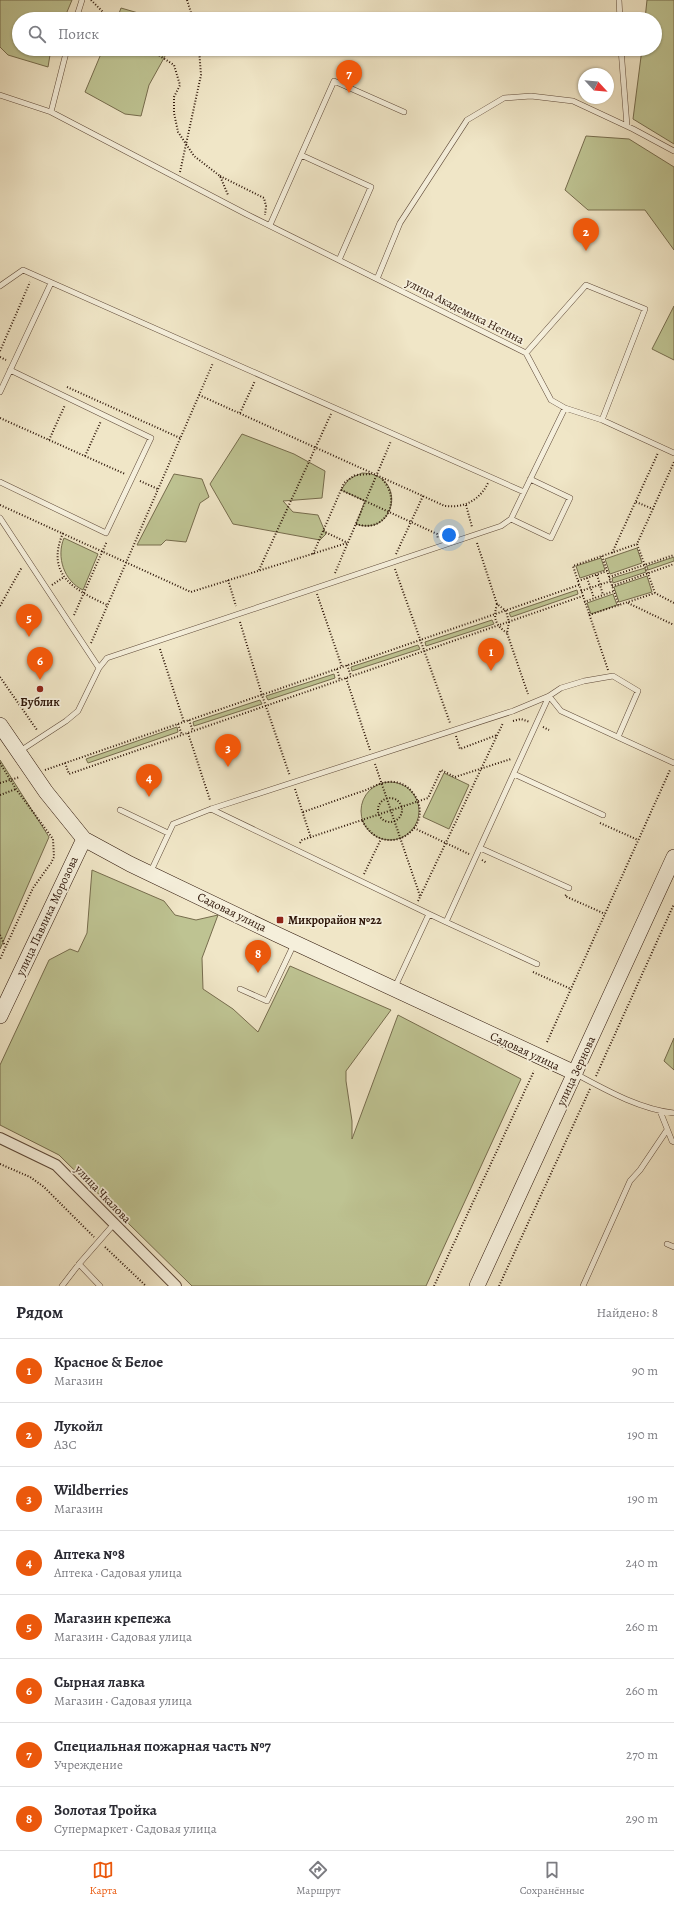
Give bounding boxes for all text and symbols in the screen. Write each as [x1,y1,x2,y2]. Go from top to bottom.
search box [12,12,662,56]
icon: search [26,23,48,45]
text: Поиск [58,24,99,44]
pin: 7 [336,60,362,93]
north arrow [578,68,614,104]
pin: 2 [573,218,599,251]
street label: улица Академика Негина [402,274,527,348]
your location [439,525,459,545]
pin: 5 [16,604,42,637]
pin: 1 [478,638,504,671]
pin: 6 [27,647,53,680]
marker: Бублик [35,684,45,694]
place label: Бублик [20,694,60,710]
pin: 3 [215,734,241,767]
pin: 4 [136,764,162,797]
street label: улица Павлика Морозова [12,853,82,979]
street label: Садовая улица [195,888,270,936]
place label: Микрорайон №22 [288,912,382,928]
marker: Микрорайон №22 [275,915,285,925]
pin: 8 [245,940,271,973]
street label: Садовая улица [488,1028,563,1074]
street label: улица Зернова [552,1033,599,1109]
street label: улица Чкалова [71,1161,135,1227]
text: Рядом [16,1301,63,1324]
text: Найдено: 8 [596,1304,658,1321]
text: Красное & Белое [54,1352,163,1372]
text: 1 [27,1362,31,1379]
text: 90 m [632,1362,658,1379]
text: Магазин [54,1372,103,1389]
text: Лукойл [54,1416,103,1436]
text: 2 [26,1426,32,1443]
text: 190 m [627,1426,658,1443]
text: АЗС [54,1436,77,1453]
text: Wildberries [54,1480,128,1500]
text: 3 [26,1490,32,1507]
text: 190 m [627,1490,658,1507]
text: Магазин [54,1500,103,1517]
text: Аптека №8 [54,1544,125,1564]
text: 4 [26,1554,32,1571]
text: 240 m [626,1554,658,1571]
text: Аптека · Садовая улица [54,1564,182,1581]
text: Магазин крепежа [54,1608,171,1628]
text: 5 [26,1618,32,1635]
text: 260 m [625,1618,658,1635]
text: Магазин · Садовая улица [54,1628,192,1645]
text: Сырная лавка [54,1672,145,1692]
text: 6 [26,1682,32,1699]
text: 260 m [625,1682,658,1699]
text: Магазин · Садовая улица [54,1692,192,1709]
text: Специальная пожарная часть №7 [54,1736,271,1756]
text: 7 [26,1746,32,1763]
text: 270 m [626,1746,658,1763]
text: Учреждение [54,1756,123,1773]
text: Золотая Тройка [54,1800,157,1820]
text: 8 [26,1810,32,1827]
text: 290 m [626,1810,658,1827]
text: Супермаркет · Садовая улица [54,1820,217,1837]
tab: Карта [89,1859,117,1898]
tab: Маршрут [296,1859,341,1898]
tab: Сохранённые [520,1859,585,1898]

